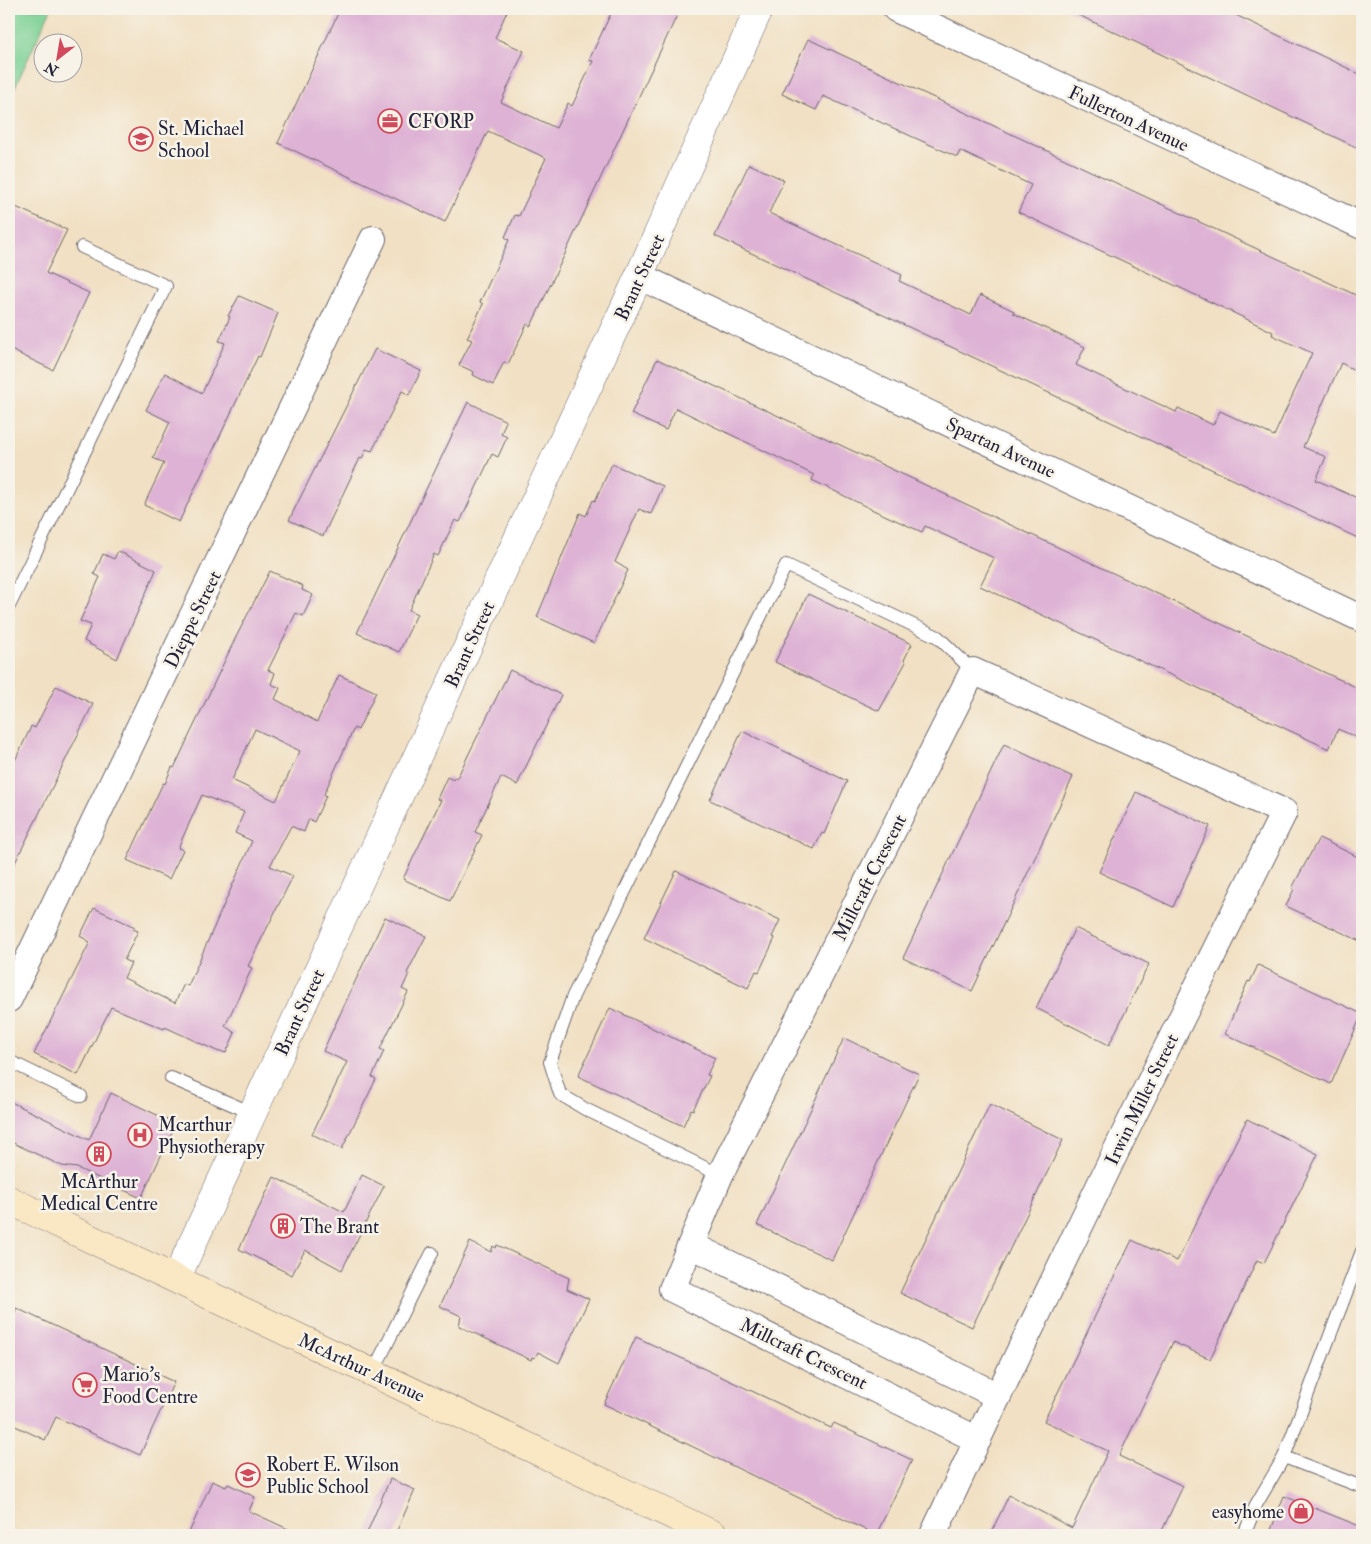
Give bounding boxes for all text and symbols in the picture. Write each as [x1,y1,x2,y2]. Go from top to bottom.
north arrow [32,32,82,82]
text: N [41,58,62,80]
street label: Fullerton Avenue [1065,81,1193,157]
office icon: CFORP [377,108,403,134]
place label: CFORP [408,110,474,134]
place label: St. Michael School [158,117,244,163]
school or university icon: St. Michael School [128,126,154,152]
street label: Brant Street [609,230,670,325]
street label: Spartan Avenue [942,412,1059,485]
street label: Dieppe Street [159,567,228,672]
street label: Brant Street [439,597,500,692]
street label: Millcraft Crescent [828,810,912,945]
street label: Brant Street [269,965,330,1060]
street label: Irwin Miller Street [1100,1030,1184,1169]
place label: Mcarthur Physiotherapy [158,1113,265,1160]
hospital icon: Mcarthur Physiotherapy [127,1122,153,1148]
building icon: McArthur Medical Centre [86,1141,112,1167]
place label: McArthur Medical Centre [40,1170,158,1216]
building icon: The Brant [270,1213,296,1239]
place label: The Brant [300,1215,379,1239]
street label: Millcraft Crescent [736,1313,871,1395]
street label: McArthur Avenue [295,1328,429,1408]
place label: Mario's Food Centre [102,1363,198,1409]
supermarket icon: Mario's Food Centre [72,1372,98,1398]
place label: Robert E. Wilson Public School [266,1453,399,1499]
school or university icon: Robert E. Wilson Public School [235,1462,261,1488]
shop icon: easyhome [1288,1498,1314,1524]
place label: easyhome [1212,1500,1284,1524]

